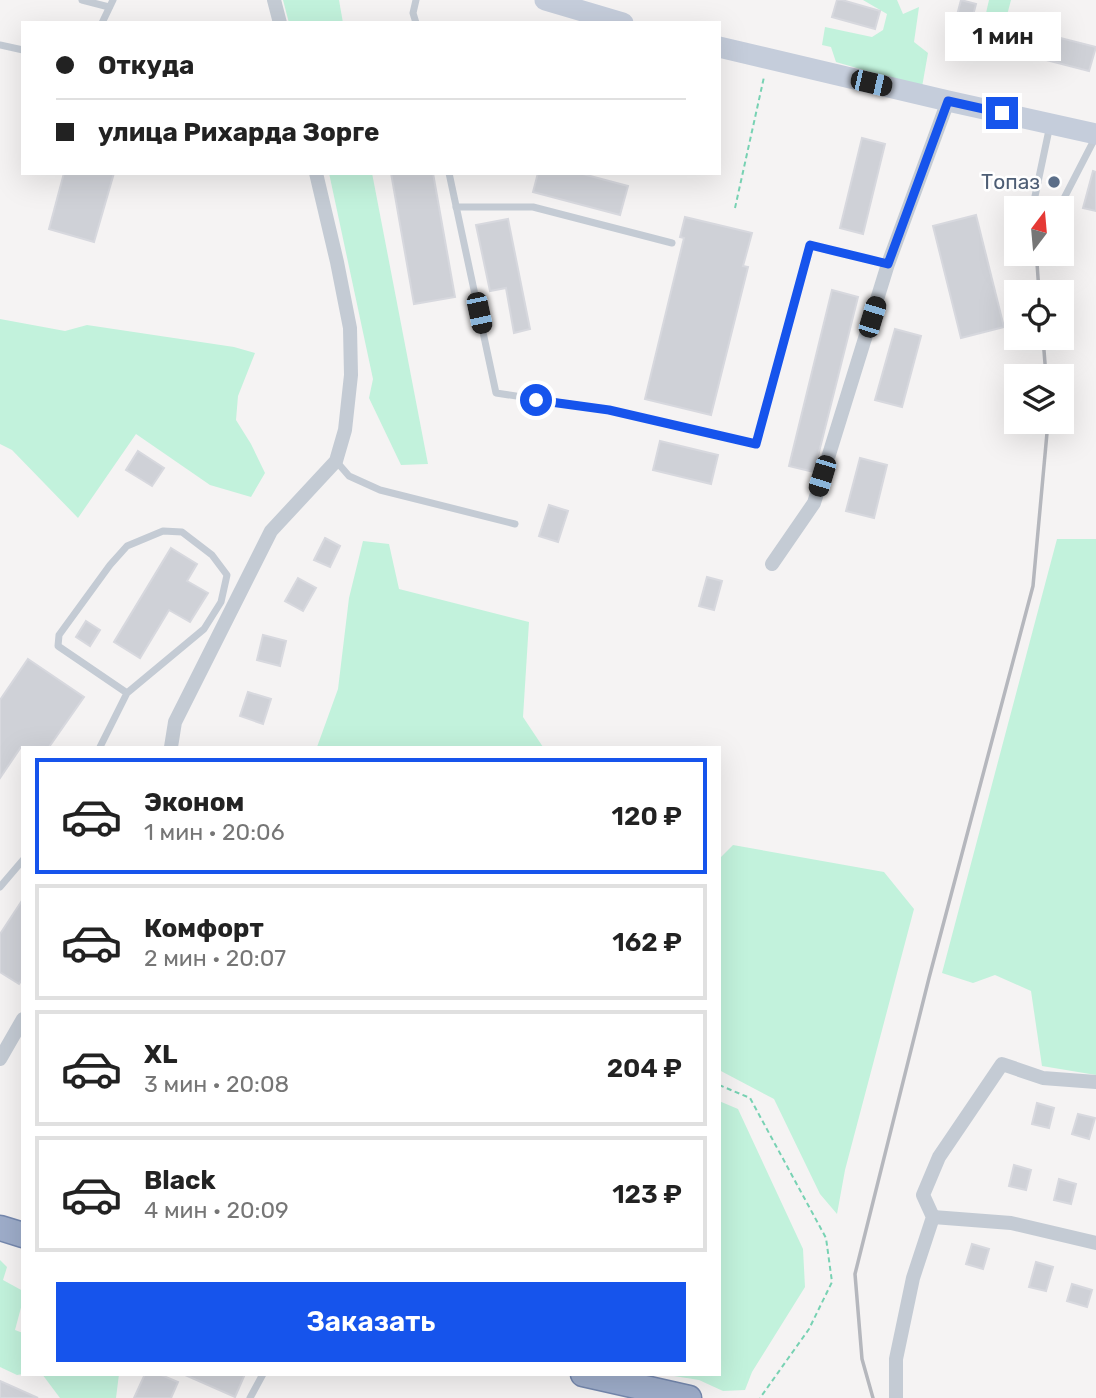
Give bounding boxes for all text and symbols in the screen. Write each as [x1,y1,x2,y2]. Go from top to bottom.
callout: 1 мин [944,11,1060,60]
text: 1 мин [972,22,1034,50]
text: Откуда [98,50,194,81]
car [849,68,894,98]
route end [986,97,1018,129]
text: улица Рихарда Зорге [98,117,379,148]
place label: Топаз [981,169,1040,194]
marker: Топаз [1046,174,1062,190]
north arrow [1004,196,1074,266]
map controls [1004,196,1074,434]
button: locate [1004,280,1074,350]
car [465,290,494,336]
car [856,294,889,340]
button: layers [1004,364,1074,434]
route start [520,384,552,416]
car [806,453,839,499]
icon: car [60,785,123,848]
text: Эконом [144,787,244,818]
text: 120 ₽ [612,801,682,832]
text: 1 мин · 20:06 [144,818,285,846]
icon: car [60,911,123,974]
text: Комфорт [144,913,264,944]
text: 162 ₽ [612,927,682,958]
text: 2 мин · 20:07 [144,944,286,972]
icon: car [60,1037,123,1100]
text: XL [144,1039,177,1070]
text: 204 ₽ [607,1053,682,1084]
text: 3 мин · 20:08 [144,1070,289,1098]
icon: car [60,1163,123,1226]
text: Black [144,1165,216,1196]
text: 123 ₽ [612,1179,682,1210]
text: 4 мин · 20:09 [144,1196,289,1224]
button: Заказать [56,1282,686,1362]

